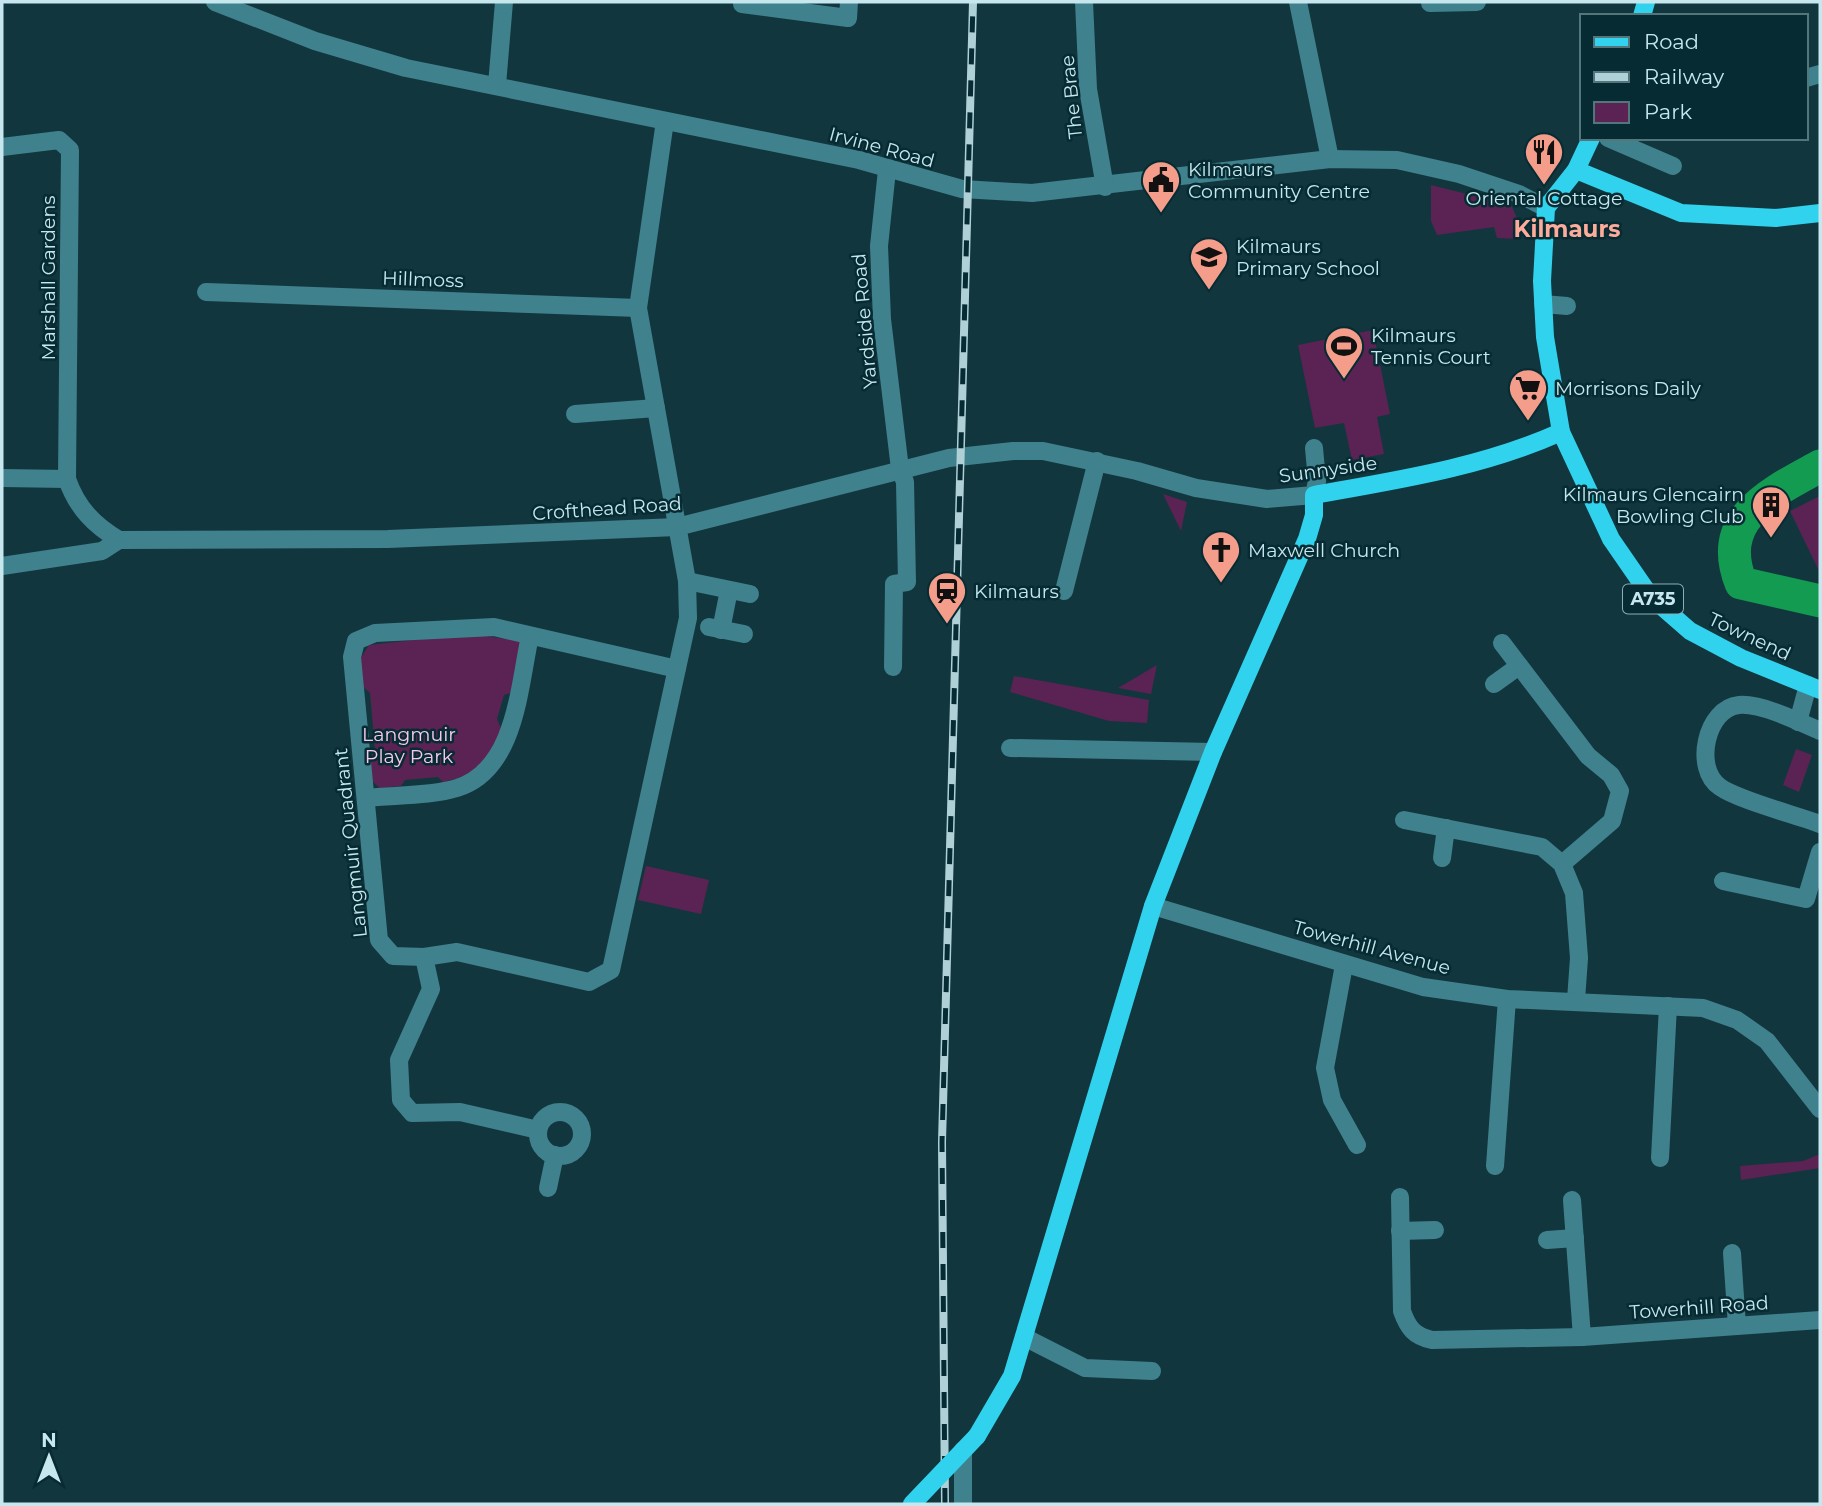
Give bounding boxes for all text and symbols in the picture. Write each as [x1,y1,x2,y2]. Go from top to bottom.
legend [1580,14,1808,140]
text: Road [1644,29,1699,54]
street label: The Brae [1056,54,1087,140]
text: Railway [1644,64,1725,89]
text: Park [1644,99,1692,124]
street label: Irvine Road [827,122,937,173]
restaurant icon: Oriental Cottage [1523,131,1565,186]
place label: Kilmaurs Community Centre [1188,158,1370,203]
public building icon: Kilmaurs Community Centre [1140,159,1182,214]
place label: Oriental Cottage [1466,187,1622,210]
street label: Marshall Gardens [37,195,60,361]
district label: Kilmaurs [1513,215,1621,243]
place label: Kilmaurs Primary School [1236,235,1380,280]
school or university icon: Kilmaurs Primary School [1188,236,1230,291]
street label: Yardside Road [847,252,882,390]
street label: Hillmoss [382,267,464,292]
place label: Kilmaurs Tennis Court [1371,324,1491,369]
sports icon: Kilmaurs Tennis Court [1323,325,1365,380]
supermarket icon: Morrisons Daily [1507,367,1549,422]
place label: Morrisons Daily [1555,377,1701,400]
street label: Sunnyside [1278,451,1379,488]
place label: Kilmaurs Glencairn Bowling Club [1563,483,1744,528]
building icon: Kilmaurs Glencairn Bowling Club [1750,484,1792,539]
street label: Crofthead Road [532,492,683,525]
church icon: Maxwell Church [1200,529,1242,584]
place label: Maxwell Church [1248,539,1400,562]
station icon: Kilmaurs [926,570,968,625]
place label: Kilmaurs [974,580,1059,603]
road number: A735 [1623,584,1683,614]
street label: Townend [1705,607,1795,666]
park label: Langmuir Play Park [362,723,456,768]
street label: Langmuir Quadrant [329,747,372,939]
street label: Towerhill Avenue [1291,915,1453,980]
street label: Towerhill Road [1629,1291,1770,1324]
north arrow [14,1422,84,1492]
text: N [41,1429,57,1452]

